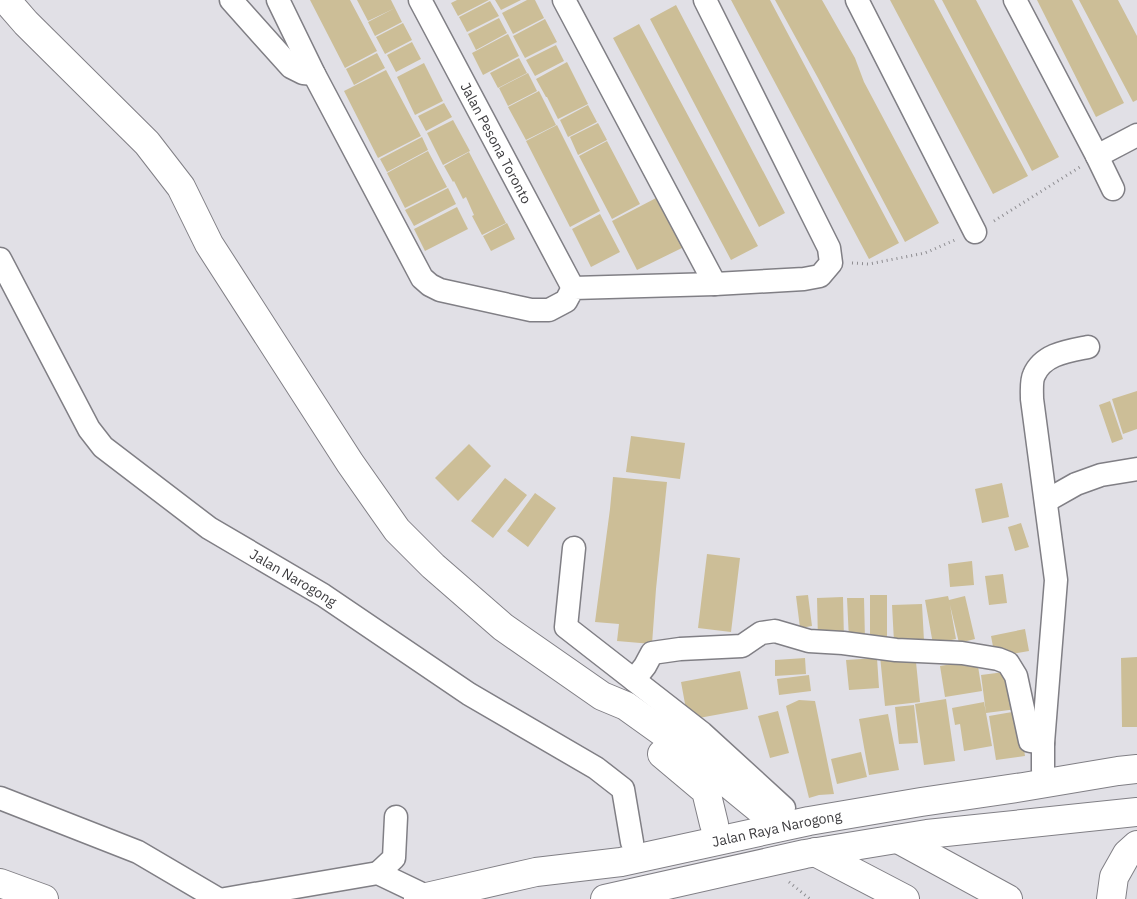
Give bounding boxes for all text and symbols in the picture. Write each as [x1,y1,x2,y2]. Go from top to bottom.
street label: Jalan Pesona Toronto [456,79,536,207]
street label: Jalan Narogong [247,545,341,611]
street label: Jalan Raya Narogong [710,807,843,851]

